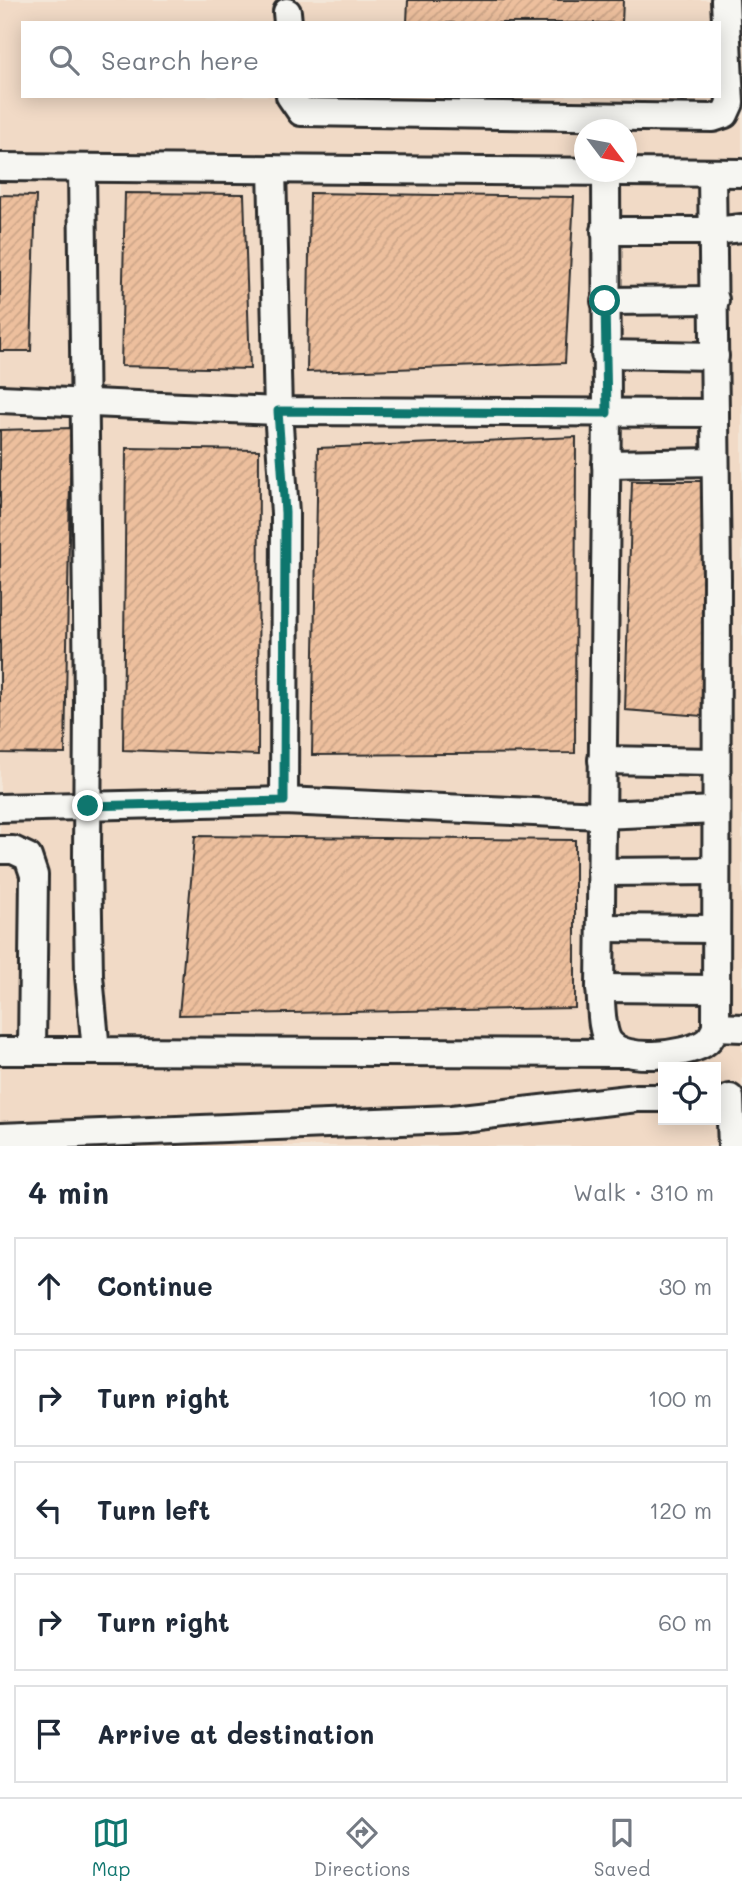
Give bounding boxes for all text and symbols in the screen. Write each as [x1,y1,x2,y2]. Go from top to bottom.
search box [21,21,721,98]
icon: search [45,41,83,79]
text: Search here [101,43,259,77]
north arrow [574,119,637,182]
route start [589,285,620,316]
route end [72,790,103,821]
map controls [658,1062,721,1125]
button: locate [658,1062,721,1125]
text: 4 min [28,1172,109,1212]
text: Walk · 310 m [573,1177,714,1207]
icon: ahead [30,1267,68,1305]
text: Continue [97,1269,213,1303]
text: 30 m [659,1271,712,1301]
icon: right [30,1379,68,1417]
text: Turn right [97,1381,230,1415]
text: 100 m [648,1383,712,1413]
icon: left [30,1491,68,1529]
text: Turn left [97,1493,210,1527]
text: 120 m [649,1495,712,1525]
icon: right [30,1603,68,1641]
text: Turn right [97,1605,230,1639]
text: 60 m [658,1607,712,1637]
icon: arrive [30,1715,68,1753]
text: Arrive at destination [97,1717,374,1751]
tab: Map [92,1814,130,1881]
tab: Directions [314,1814,410,1881]
tab: Saved [594,1814,650,1881]

